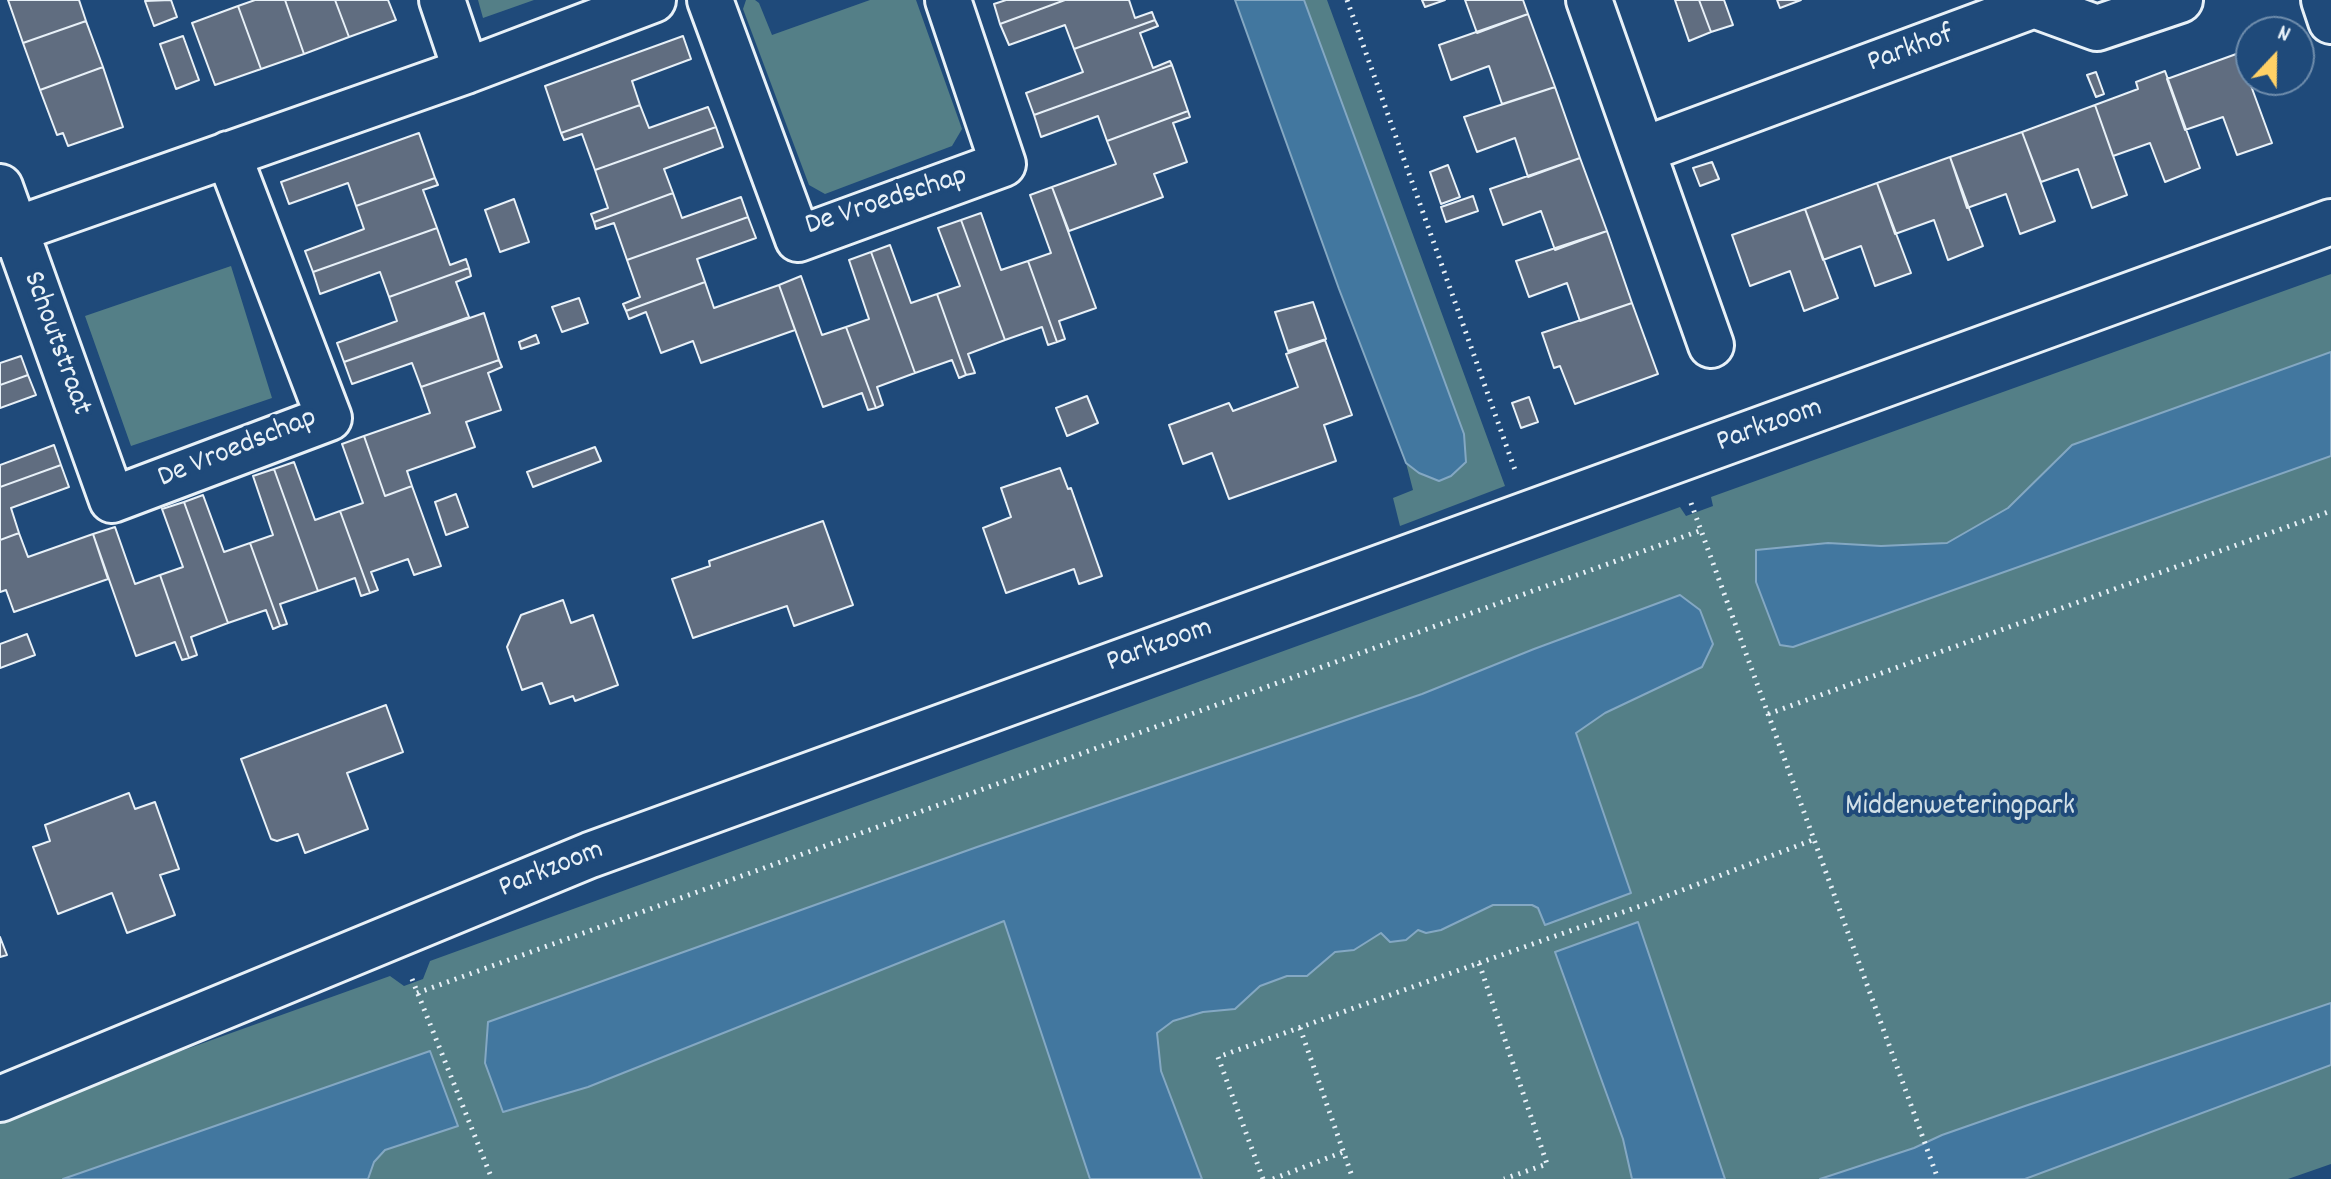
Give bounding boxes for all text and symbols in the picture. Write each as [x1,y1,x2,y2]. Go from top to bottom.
north arrow [2235,16,2315,96]
street label: Parkhof [1863,19,1959,83]
text: N [2273,19,2294,52]
street label: De Vroedschap [802,160,972,246]
street label: Schoutstraat [12,267,98,421]
street label: Parkzoom [1712,391,1828,463]
street label: De Vroedschap [153,402,323,498]
street label: Parkzoom [1102,611,1218,683]
park label: Middenweteringpark [1845,791,2075,827]
street label: Parkzoom [494,834,610,908]

